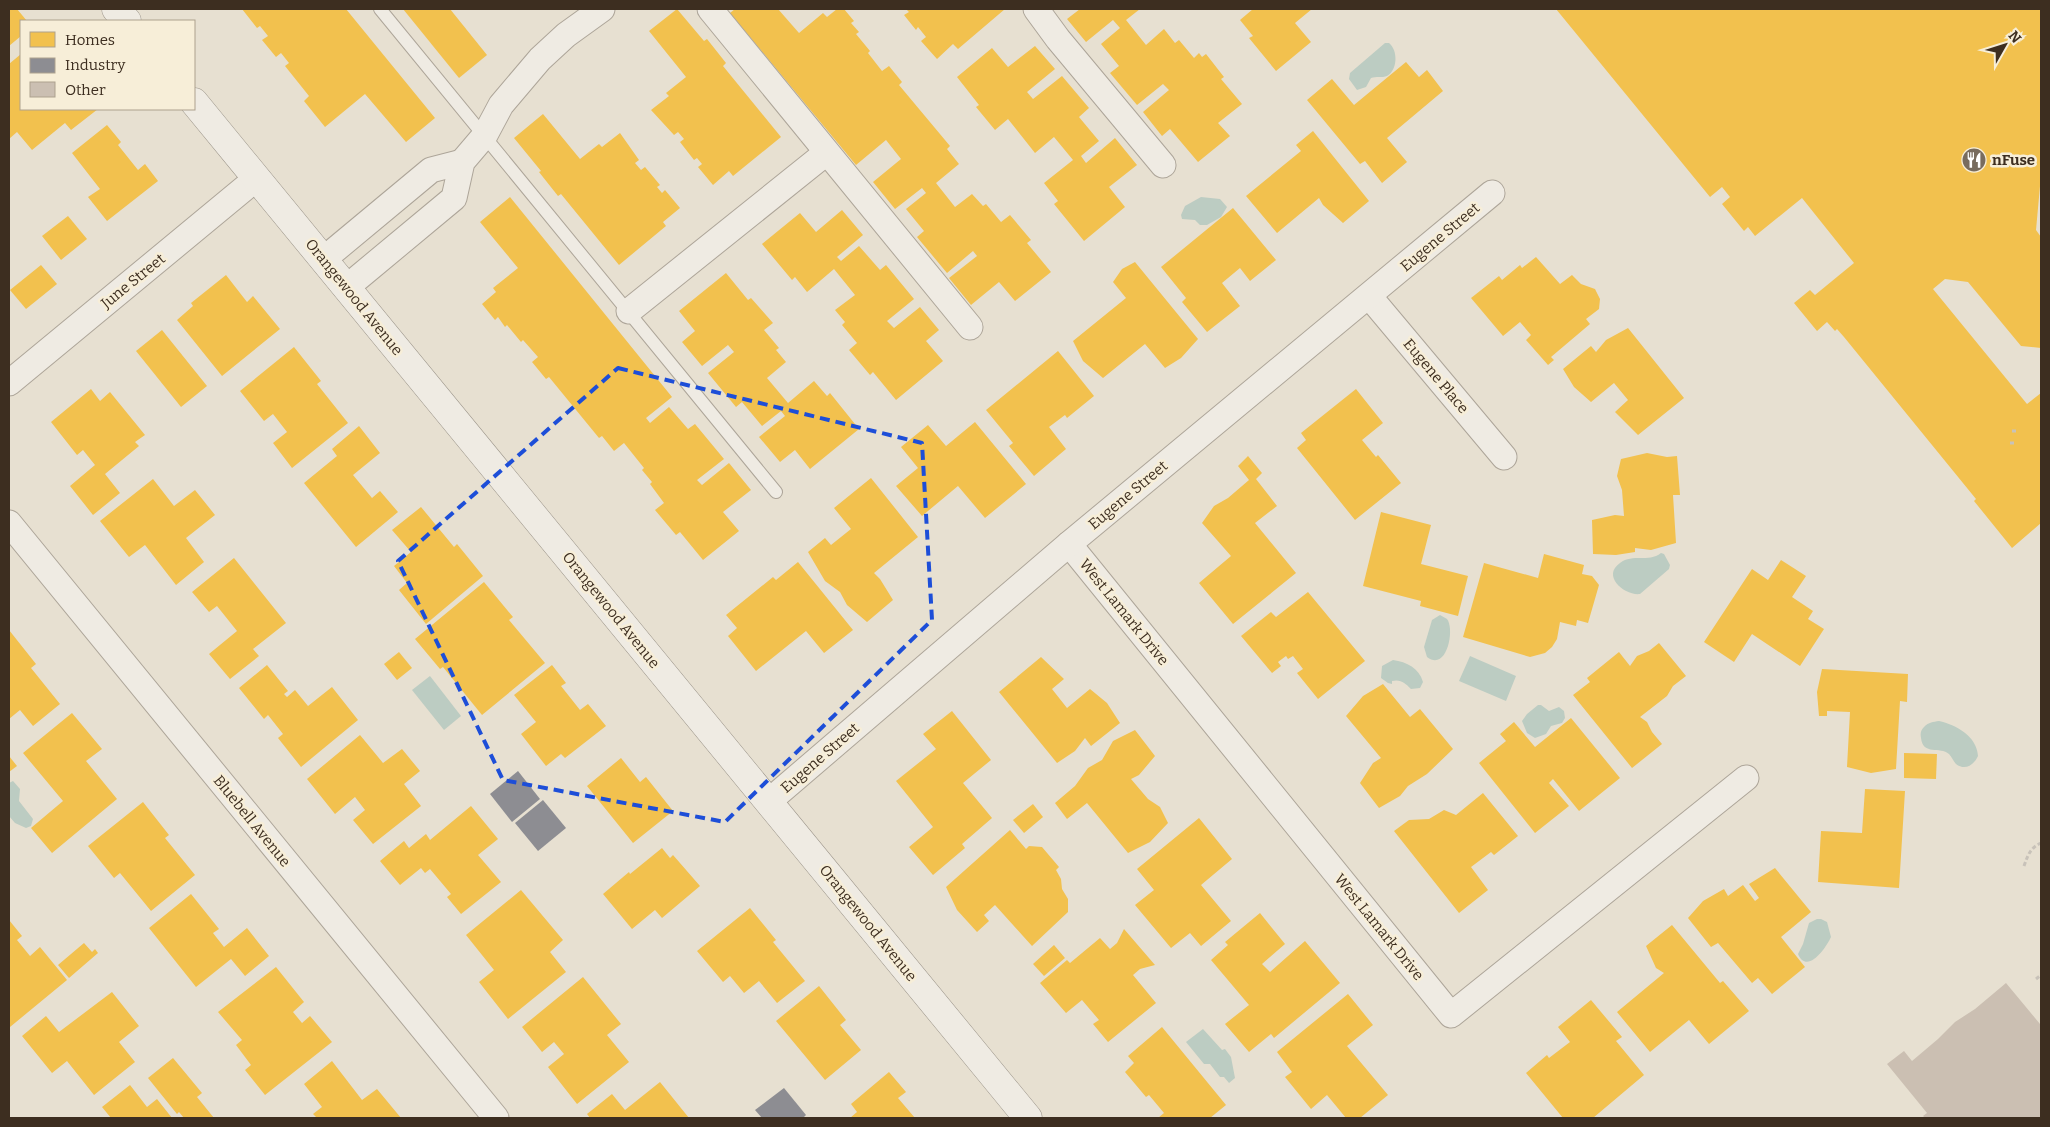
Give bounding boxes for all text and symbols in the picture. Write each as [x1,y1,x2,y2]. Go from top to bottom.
legend [20,20,195,110]
north arrow [1980,20,2030,70]
text: N [2005,28,2025,47]
text: Homes [65,31,115,49]
text: Industry [65,56,125,74]
text: Other [65,81,106,99]
restaurant icon: nFuse [1961,147,1987,173]
place label: nFuse [1992,151,2035,169]
street label: Eugene Street [1397,198,1484,275]
street label: Orangewood Avenue [302,235,406,359]
street label: June Street [97,249,169,313]
street label: Eugene Place [1399,335,1473,417]
street label: Eugene Street [1085,456,1172,533]
street label: Orangewood Avenue [559,548,663,672]
street label: West Lamark Drive [1076,555,1172,669]
street label: Eugene Street [777,719,863,797]
street label: Bluebell Avenue [210,772,294,870]
street label: Orangewood Avenue [816,861,920,985]
street label: West Lamark Drive [1331,870,1427,984]

